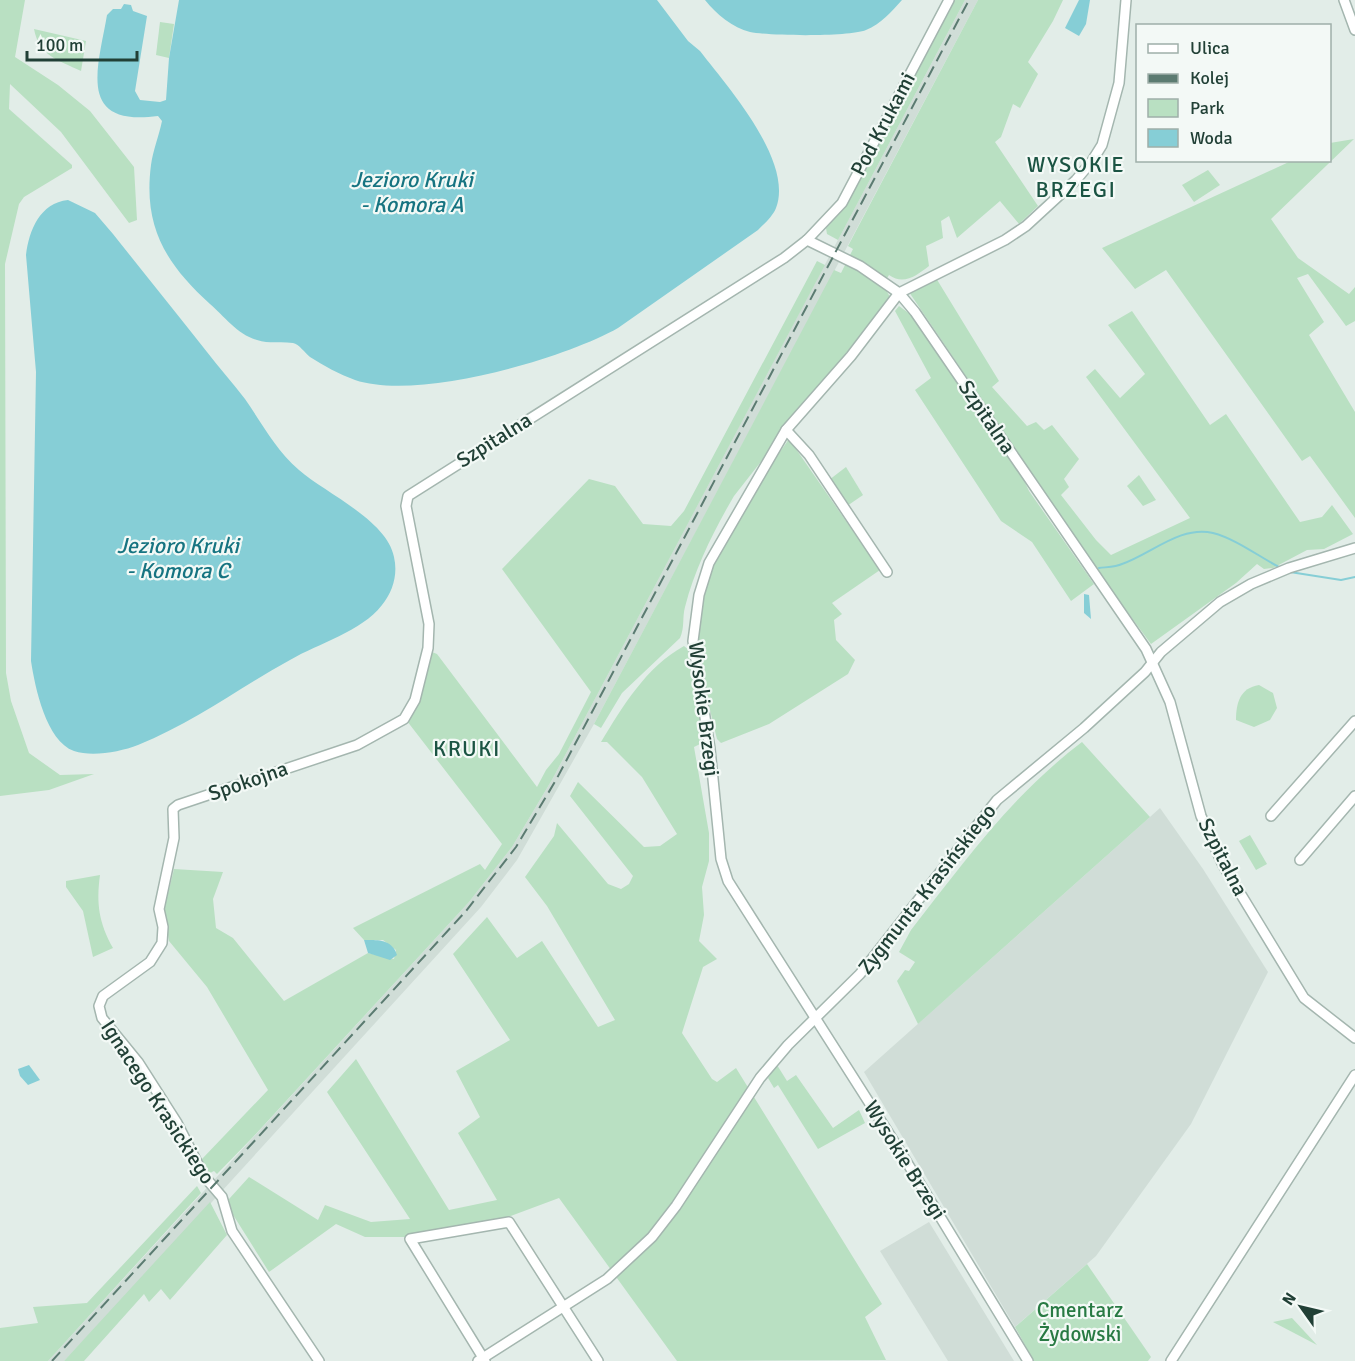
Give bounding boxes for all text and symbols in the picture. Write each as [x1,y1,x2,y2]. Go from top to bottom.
scale bar [27,24,136,62]
legend [1136,24,1331,162]
text: 100 m [36,34,83,56]
text: Ulica [1190,37,1230,59]
text: Kolej [1190,67,1229,89]
street label: Pod Krukami [845,68,921,180]
text: Park [1190,97,1225,119]
text: Woda [1190,127,1233,149]
district label: WYSOKIE BRZEGI [1027,151,1125,203]
water label: Jezioro Kruki - Komora A [351,166,475,218]
street label: Szpitalna [953,375,1021,459]
street label: Szpitalna [452,407,536,473]
water label: Jezioro Kruki - Komora C [117,532,241,584]
street label: Wysokie Brzegi [683,640,725,778]
district label: KRUKI [433,735,501,762]
street label: Spokojna [205,755,291,807]
street label: Zygmunta Krasińskiego [852,799,1002,979]
street label: Szpitalna [1192,814,1254,900]
street label: Ignacego Krasickiego [95,1015,221,1189]
street label: Wysokie Brzegi [858,1096,952,1224]
north arrow [1271,1277,1331,1337]
text: N [1278,1289,1301,1309]
park label: Cmentarz Żydowski [1037,1297,1123,1347]

